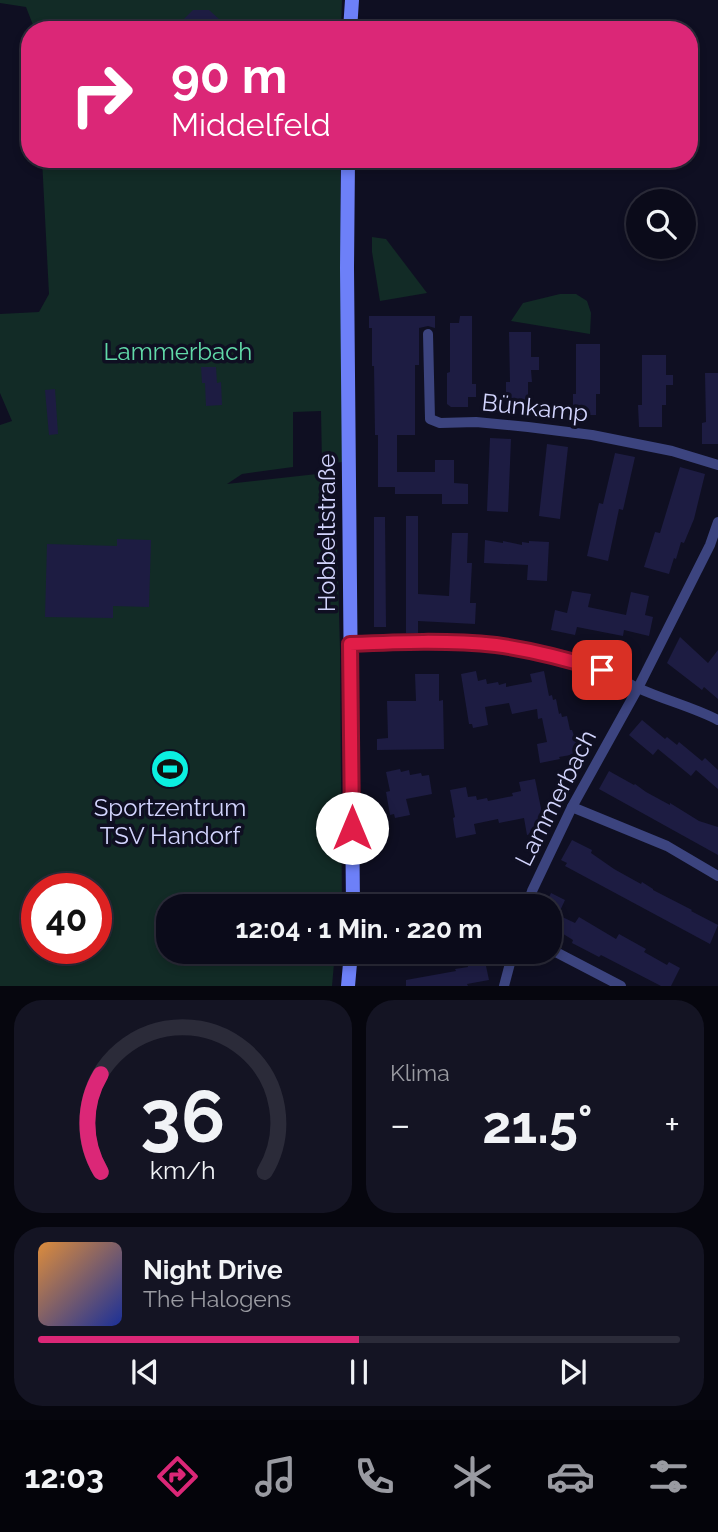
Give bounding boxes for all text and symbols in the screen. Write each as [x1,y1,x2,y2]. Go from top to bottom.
text: 90 m [171,47,287,104]
icon: right [56,49,147,140]
text: Middelfeld [171,106,331,143]
map controls [626,189,696,259]
button: search [626,189,696,259]
park label: Lammerbach [104,337,252,366]
street label: Bünkamp [480,387,590,428]
street label: Hobbeltstraße [312,454,341,612]
pin [572,640,632,700]
icon: arrive [583,651,621,689]
street label: Lammerbach [509,725,602,871]
sports icon: Sportzentrum TSV Handorf [149,748,191,790]
position arrow [315,791,389,865]
place label: Sportzentrum TSV Handorf [94,793,246,850]
speed limit sign: 40 [21,873,112,964]
text: 12:04 · 1 Min. · 220 m [236,914,482,944]
text: Klima [390,1059,450,1086]
text: 36 [141,1075,225,1160]
text: 21.5° [482,1094,593,1155]
text: − [390,1102,410,1147]
text: + [664,1102,680,1147]
text: km/h [150,1155,216,1185]
text: Night Drive [143,1255,282,1285]
text: The Halogens [143,1285,291,1312]
icon: previous [126,1353,164,1391]
icon: pause [340,1353,378,1391]
icon: next [554,1353,592,1391]
icon: directions [153,1452,202,1501]
icon: music [251,1452,300,1501]
icon: phone [350,1452,399,1501]
icon: climate [448,1452,497,1501]
icon: car [546,1452,595,1501]
icon: filters [644,1452,693,1501]
text: 12:03 [25,1458,104,1495]

